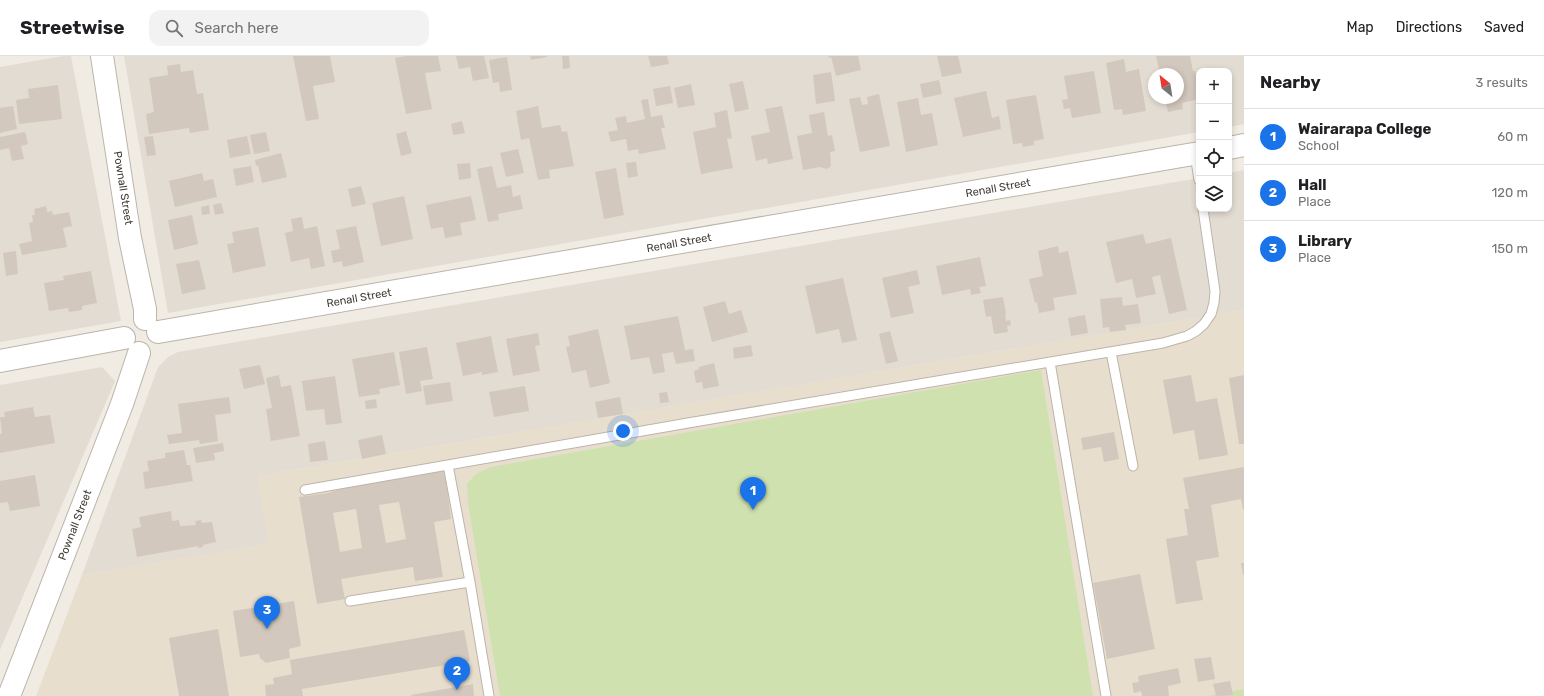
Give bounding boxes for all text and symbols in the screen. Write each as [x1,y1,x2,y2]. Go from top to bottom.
search box [149,10,429,46]
text: Streetwise [20,16,125,39]
icon: search [163,17,185,39]
text: Search here [195,19,279,37]
text: Map [1347,19,1374,36]
text: Directions [1396,19,1462,36]
text: Saved [1484,19,1524,36]
north arrow [1148,68,1184,104]
map controls [1196,68,1232,212]
button: + [1196,68,1232,104]
text: Nearby [1260,72,1321,92]
text: 3 results [1476,75,1528,90]
button: − [1196,104,1232,140]
text: Wairarapa College [1298,120,1431,138]
text: 1 [1270,129,1276,144]
text: 60 m [1497,129,1528,144]
text: School [1298,138,1339,153]
button: locate [1196,140,1232,176]
street label: Pownall Street [111,150,135,227]
street label: Renall Street [964,176,1032,200]
button: layers [1196,176,1232,212]
text: Hall [1298,176,1327,194]
text: 2 [1269,185,1277,200]
text: 120 m [1492,185,1528,200]
text: Place [1298,194,1331,209]
street label: Renall Street [645,231,713,255]
text: Library [1298,232,1352,250]
text: 3 [1269,241,1277,256]
text: 150 m [1492,241,1528,256]
text: Place [1298,250,1331,265]
street label: Renall Street [325,286,393,310]
your location [613,421,633,441]
pin: 1 [740,477,766,510]
street label: Pownall Street [56,487,95,562]
pin: 3 [254,596,280,629]
pin: 2 [444,657,470,690]

